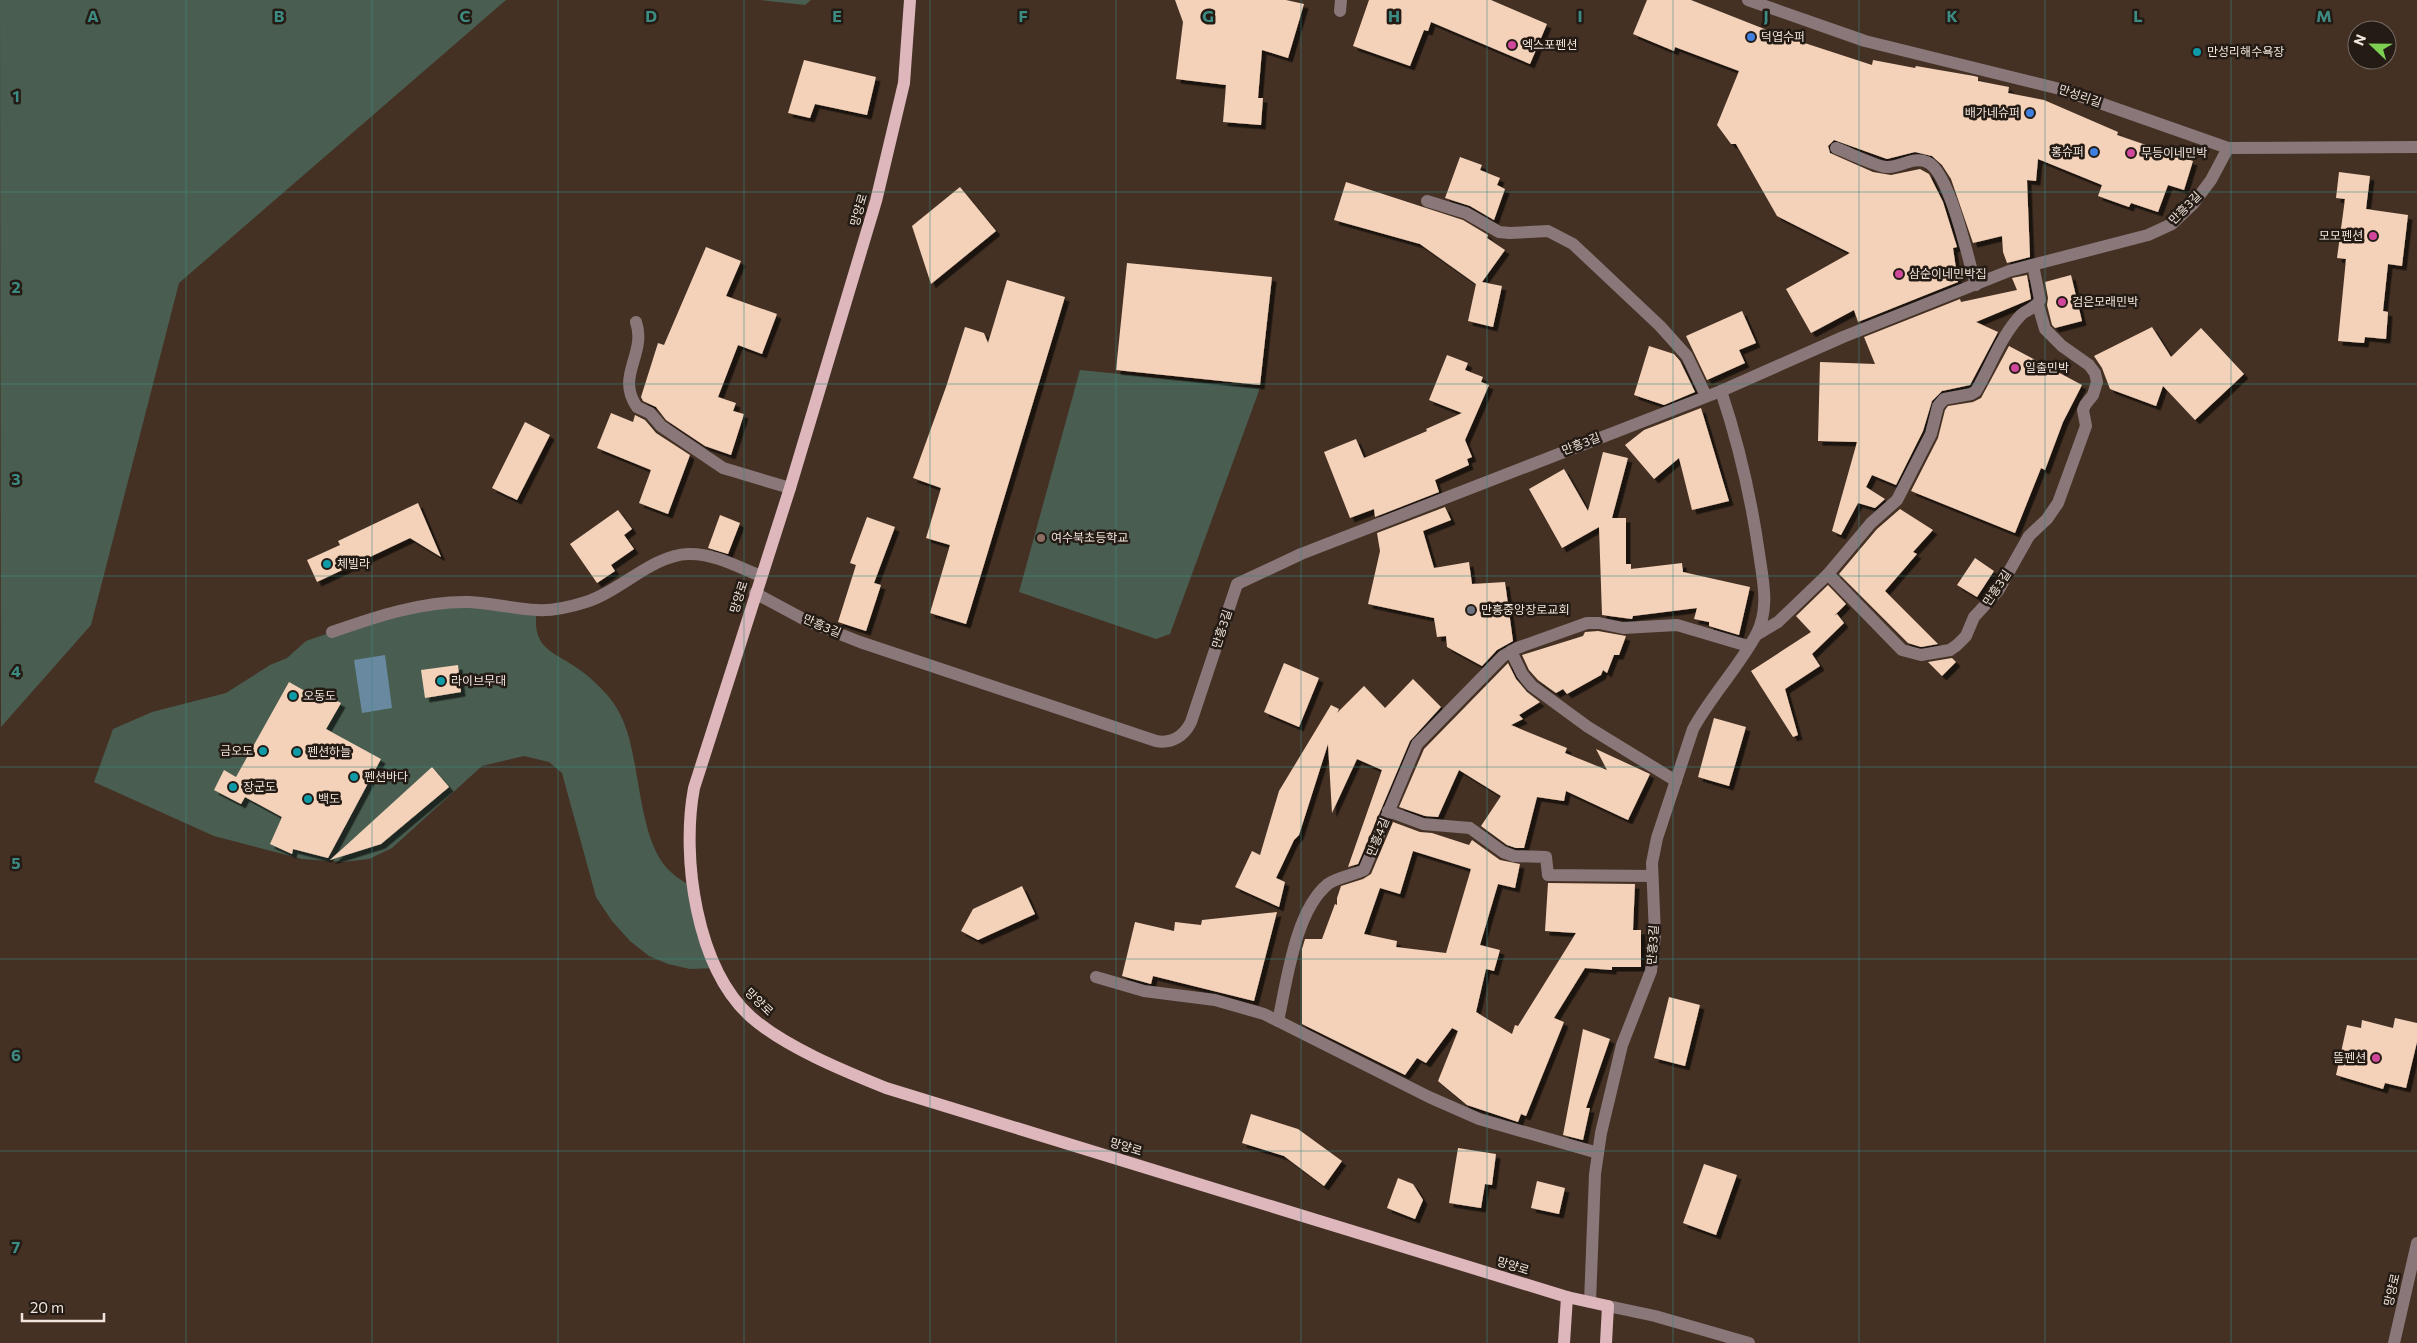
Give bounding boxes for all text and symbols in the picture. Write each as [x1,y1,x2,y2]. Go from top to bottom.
text: A [87,6,99,25]
text: B [274,6,285,25]
text: C [460,6,471,25]
text: D [645,6,657,25]
text: E [832,6,842,25]
text: F [1018,6,1028,25]
text: G [1202,6,1214,25]
text: H [1388,6,1400,25]
text: I [1577,6,1583,25]
text: J [1763,6,1769,25]
text: K [1946,6,1958,25]
text: L [2133,6,2143,25]
text: M [2316,6,2332,25]
north arrow [2347,20,2397,70]
place label: 덕엽수퍼 [1761,29,1805,43]
marker: 덕엽수퍼 [1745,31,1757,43]
text: N [2350,32,2369,48]
place label: 엑스포펜션 [1522,37,1577,51]
marker: 엑스포펜션 [1506,39,1518,51]
place label: 만성리해수욕장 [2207,44,2284,58]
marker: 만성리해수욕장 [2191,46,2203,58]
street label: 만성리길 [2057,81,2103,109]
text: 1 [12,86,20,105]
place label: 배가네슈퍼 [1965,105,2020,119]
marker: 배가네슈퍼 [2024,107,2036,119]
place label: 홍슈퍼 [2051,144,2084,158]
place label: 무등이네민박 [2141,145,2207,159]
marker: 홍슈퍼 [2088,146,2100,158]
marker: 무등이네민박 [2125,147,2137,159]
street label: 만흥3길 [2165,188,2203,226]
street label: 망양로 [847,192,869,228]
place label: 모모펜션 [2319,228,2363,242]
marker: 모모펜션 [2367,230,2379,242]
place label: 삼순이네민박집 [1909,266,1986,280]
marker: 삼순이네민박집 [1893,268,1905,280]
text: 2 [11,277,21,296]
place label: 검은모래민박 [2072,294,2138,308]
marker: 검은모래민박 [2056,296,2068,308]
place label: 일출민박 [2025,360,2069,374]
marker: 일출민박 [2009,362,2021,374]
street label: 만흥3길 [1559,429,1602,457]
text: 3 [11,469,21,488]
place label: 여수북초등학교 [1051,530,1128,544]
marker: 여수북초등학교 [1035,532,1047,544]
place label: 체빌라 [337,556,370,570]
marker: 체빌라 [321,558,333,570]
street label: 만흥3길 [1979,567,2013,608]
street label: 망양로 [726,579,750,615]
place label: 만흥중앙장로교회 [1481,602,1569,616]
marker: 만흥중앙장로교회 [1465,604,1477,616]
street label: 만흥3길 [1208,608,1234,650]
street label: 만흥3길 [801,611,844,639]
text: 4 [11,661,21,680]
place label: 라이브무대 [451,673,506,687]
marker: 라이브무대 [435,675,447,687]
place label: 오동도 [303,688,336,702]
marker: 오동도 [287,690,299,702]
place label: 금오도 [220,743,253,757]
place label: 펜션하늘 [307,744,351,758]
marker: 금오도 [257,745,269,757]
marker: 펜션하늘 [291,746,303,758]
place label: 펜션바다 [364,769,408,783]
marker: 펜션바다 [348,771,360,783]
place label: 장군도 [243,779,276,793]
marker: 장군도 [227,781,239,793]
place label: 백도 [318,791,340,805]
marker: 백도 [302,793,314,805]
street label: 만흥4길 [1363,815,1391,858]
text: 5 [11,853,21,872]
street label: 만흥3길 [1644,925,1660,965]
street label: 망양로 [743,985,776,1018]
text: 6 [11,1045,21,1064]
place label: 뜰펜션 [2333,1050,2366,1064]
marker: 뜰펜션 [2370,1052,2382,1064]
street label: 망양로 [1108,1135,1144,1158]
text: 7 [12,1237,21,1256]
street label: 망양로 [1495,1254,1531,1277]
street label: 망양로 [2380,1272,2402,1307]
scale bar [22,1290,105,1322]
text: 20 m [30,1298,64,1316]

